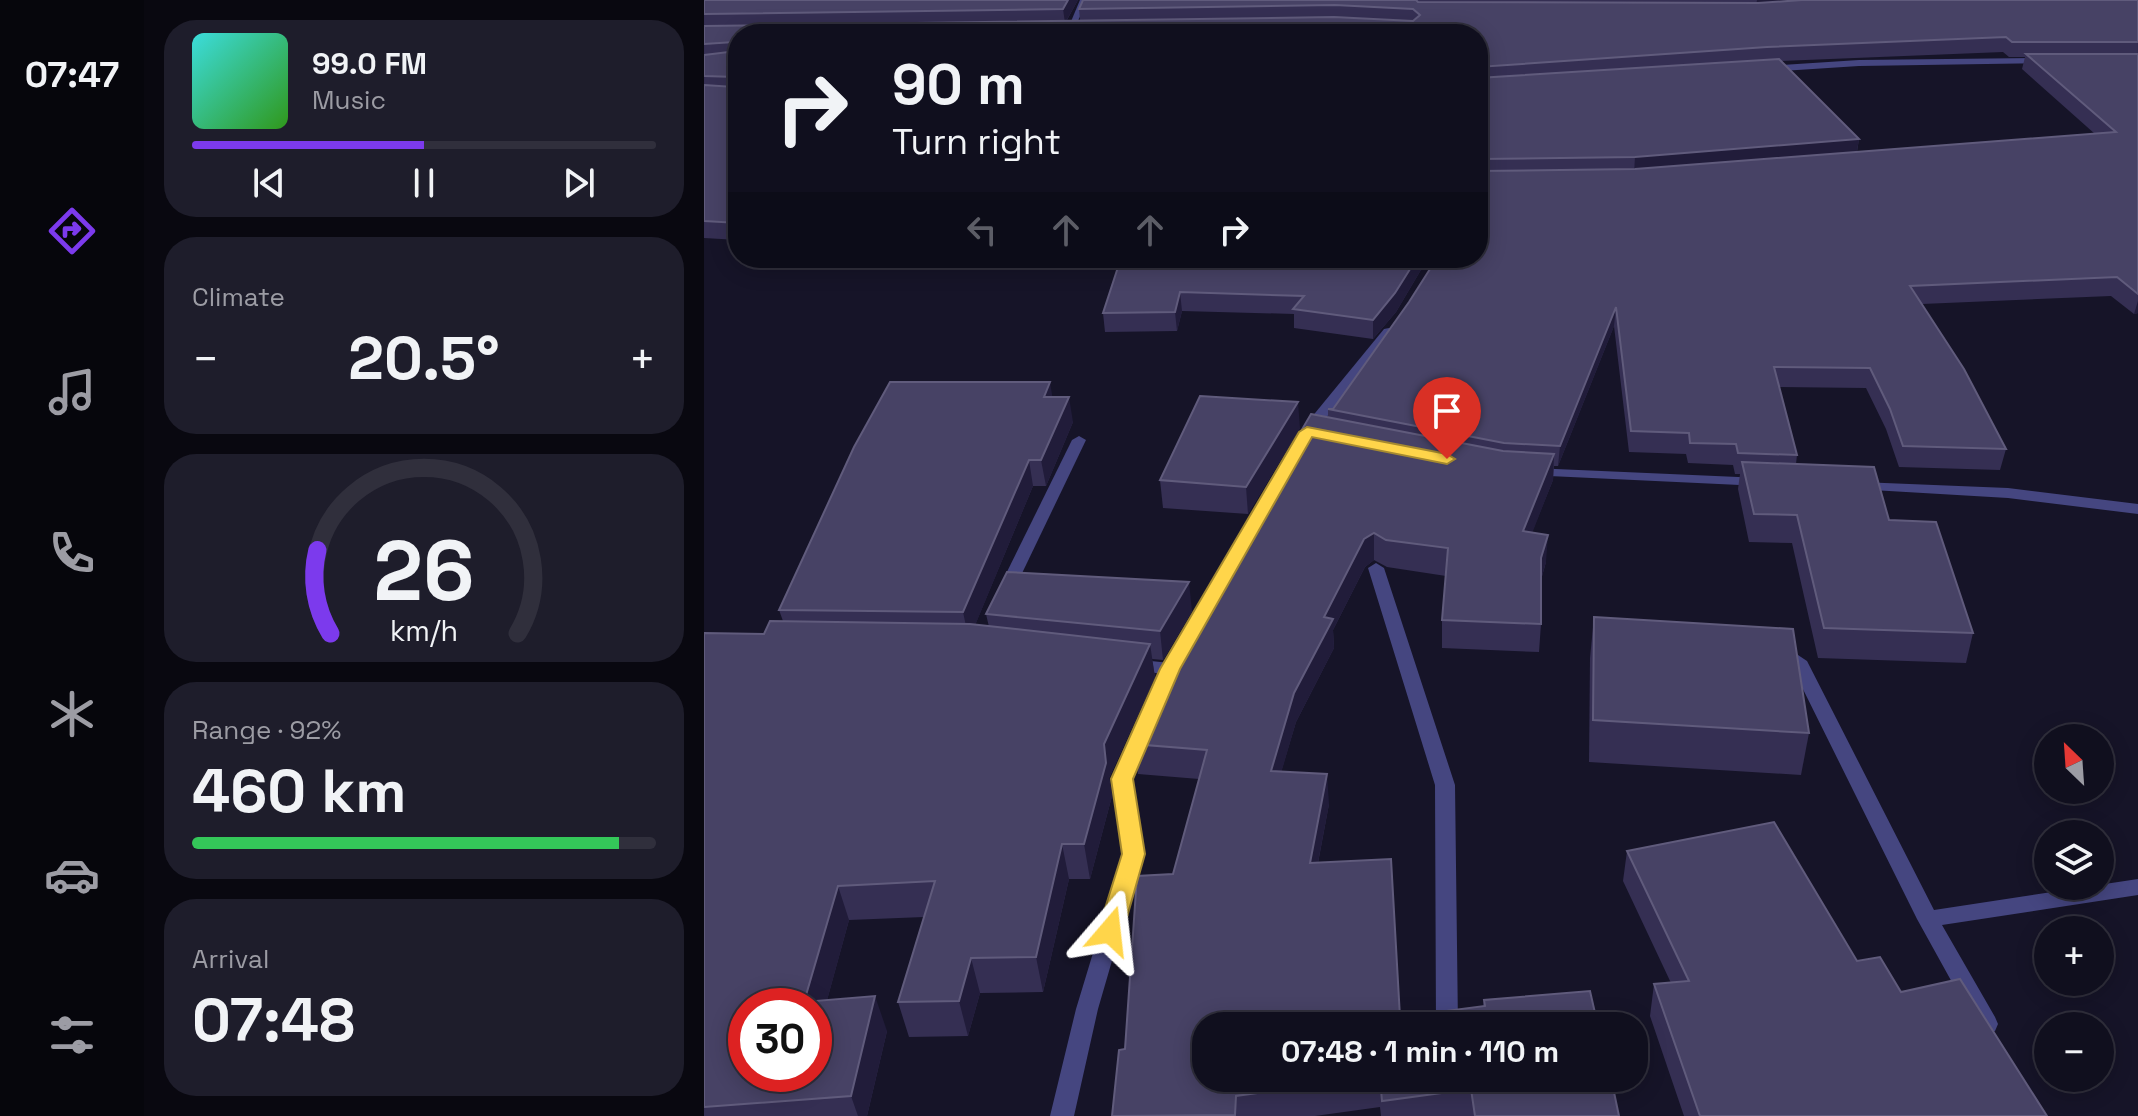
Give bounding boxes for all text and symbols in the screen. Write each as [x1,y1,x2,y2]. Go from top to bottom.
text: 99.0 FM [312,44,427,83]
text: 90 m [892,49,1025,120]
text: 07:47 [25,52,119,98]
icon: right [760,56,864,160]
text: Music [312,83,386,117]
text: Turn right [892,119,1061,165]
icon: previous [247,161,291,205]
icon: pause [402,161,446,205]
icon: next [557,161,601,205]
icon: directions [44,203,100,259]
icon: left [960,208,1004,252]
icon: ahead [1044,208,1088,252]
icon: ahead [1128,208,1172,252]
icon: right [1212,208,1256,252]
text: Climate [192,280,285,314]
text: 20.5° [348,320,500,397]
text: − [192,331,219,387]
text: + [629,331,656,387]
icon: music [44,364,100,420]
pin [1413,377,1481,459]
icon: arrive [1425,389,1469,433]
text: 26 [374,518,474,624]
icon: phone [44,525,100,581]
text: km/h [390,613,458,649]
icon: climate [44,686,100,742]
text: Range · 92% [192,713,341,747]
north arrow [2034,724,2114,804]
map controls [2034,724,2114,1092]
text: 460 km [192,753,406,830]
button: layers [2034,820,2114,900]
icon: car [44,847,100,903]
position arrow [1068,889,1152,973]
button: + [2034,916,2114,996]
text: Arrival [192,942,269,976]
text: 07:48 [192,982,355,1059]
speed limit sign: 30 [728,988,832,1092]
icon: filters [44,1007,100,1063]
button: − [2034,1012,2114,1092]
text: 07:48 · 1 min · 110 m [1281,1032,1559,1071]

